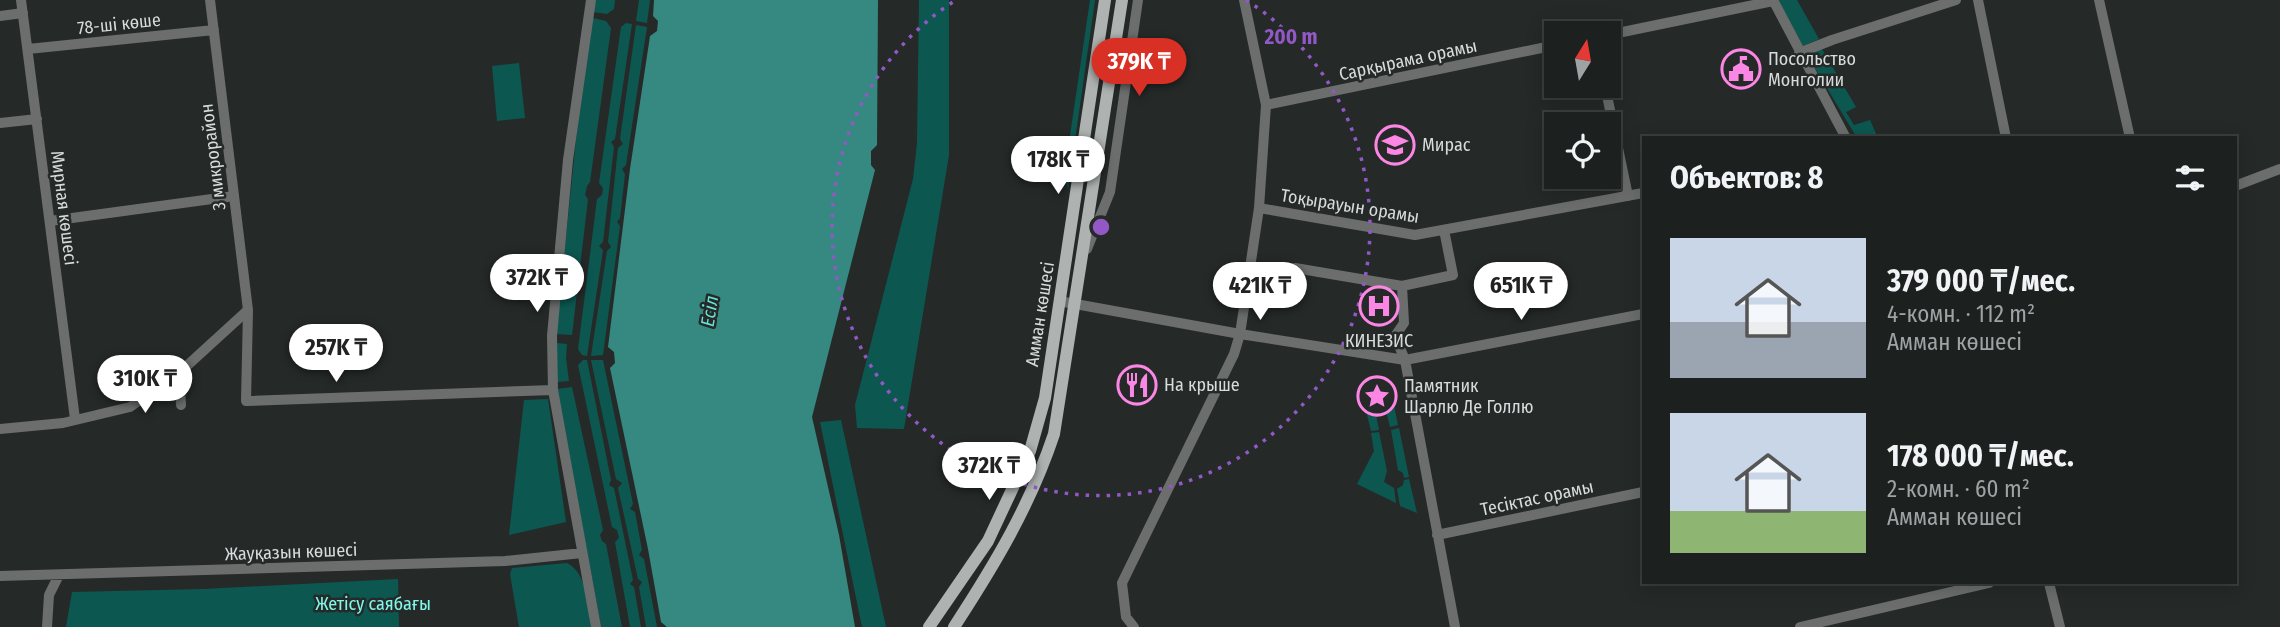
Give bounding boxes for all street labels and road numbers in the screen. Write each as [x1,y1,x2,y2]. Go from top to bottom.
street label: 78-ші көше [76,9,162,39]
street label: Сарқырама орамы [1337,35,1479,85]
street label: 3 микрорайон [196,102,230,212]
street label: Мирная көшесі [46,149,82,267]
street label: Тоқырауын орамы [1279,184,1421,228]
street label: Амман көшесі [1021,260,1059,368]
street label: Тесіктас орамы [1478,475,1596,521]
street label: Жауқазын көшесі [224,539,358,565]

